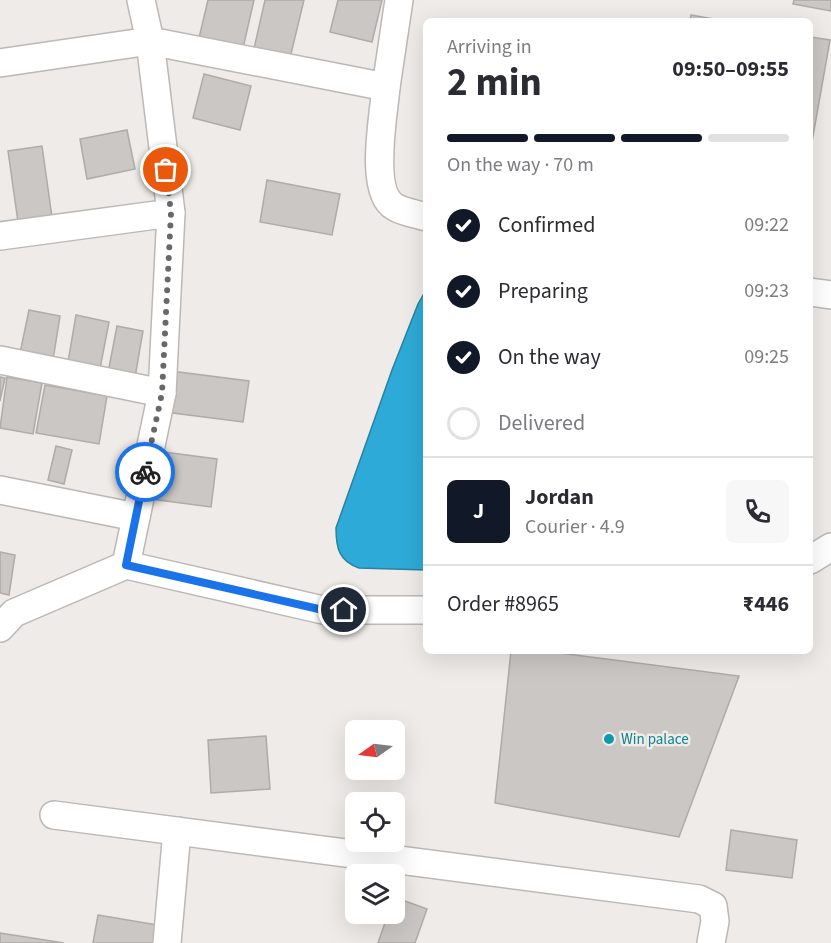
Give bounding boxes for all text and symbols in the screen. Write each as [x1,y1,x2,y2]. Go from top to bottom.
text: Arriving in [447,33,532,61]
text: 09:50–09:55 [672,53,789,85]
text: 2 min [447,55,542,111]
pin [140,144,191,195]
text: On the way · 70 m [447,151,594,179]
icon: bag [149,153,182,186]
icon: check [447,209,480,242]
text: Confirmed [498,209,595,241]
text: 09:22 [744,211,789,239]
icon: check [447,275,480,308]
text: Preparing [498,275,588,307]
text: 09:23 [744,277,789,305]
icon: check [447,341,480,374]
text: On the way [498,341,601,373]
text: 09:25 [744,343,789,371]
text: Delivered [498,407,585,439]
courier [115,442,175,502]
icon: bike [129,456,162,489]
button: phone [726,480,789,543]
text: Jordan [525,481,594,513]
text: J [473,495,484,527]
text: Courier · 4.9 [525,513,625,541]
pin [318,584,369,635]
text: Order #8965 [447,588,559,620]
text: ₹446 [743,588,789,620]
icon: home [327,593,360,626]
north arrow [345,720,405,780]
map controls [345,720,405,924]
place label: Win palace [621,729,689,750]
marker: Win palace [602,732,616,746]
button: locate [345,792,405,852]
button: layers [345,864,405,924]

